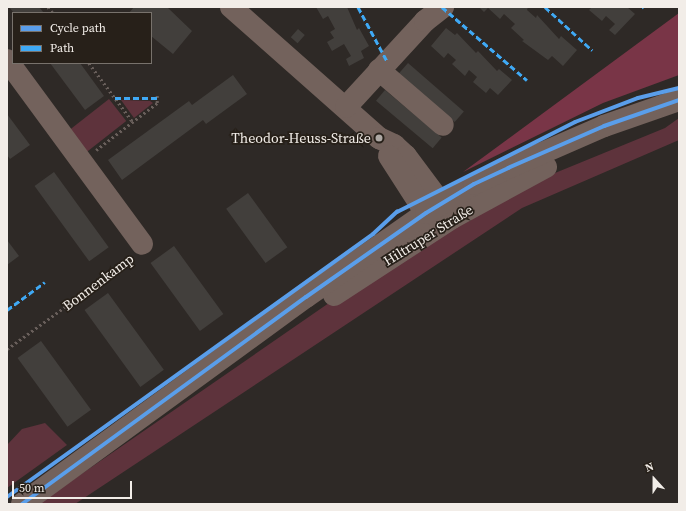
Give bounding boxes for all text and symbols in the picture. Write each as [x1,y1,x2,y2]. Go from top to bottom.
legend [12,12,152,64]
text: Cycle path [50,20,106,36]
text: Path [50,40,74,56]
place label: Theodor-Heuss-Straße [231,130,371,146]
marker: Theodor-Heuss-Straße [374,133,384,143]
street label: Hiltruper Straße [380,201,476,269]
street label: Bonnenkamp [59,250,137,314]
north arrow [634,459,674,499]
text: N [643,459,656,476]
scale bar [14,473,134,499]
text: 50 m [19,480,45,496]

